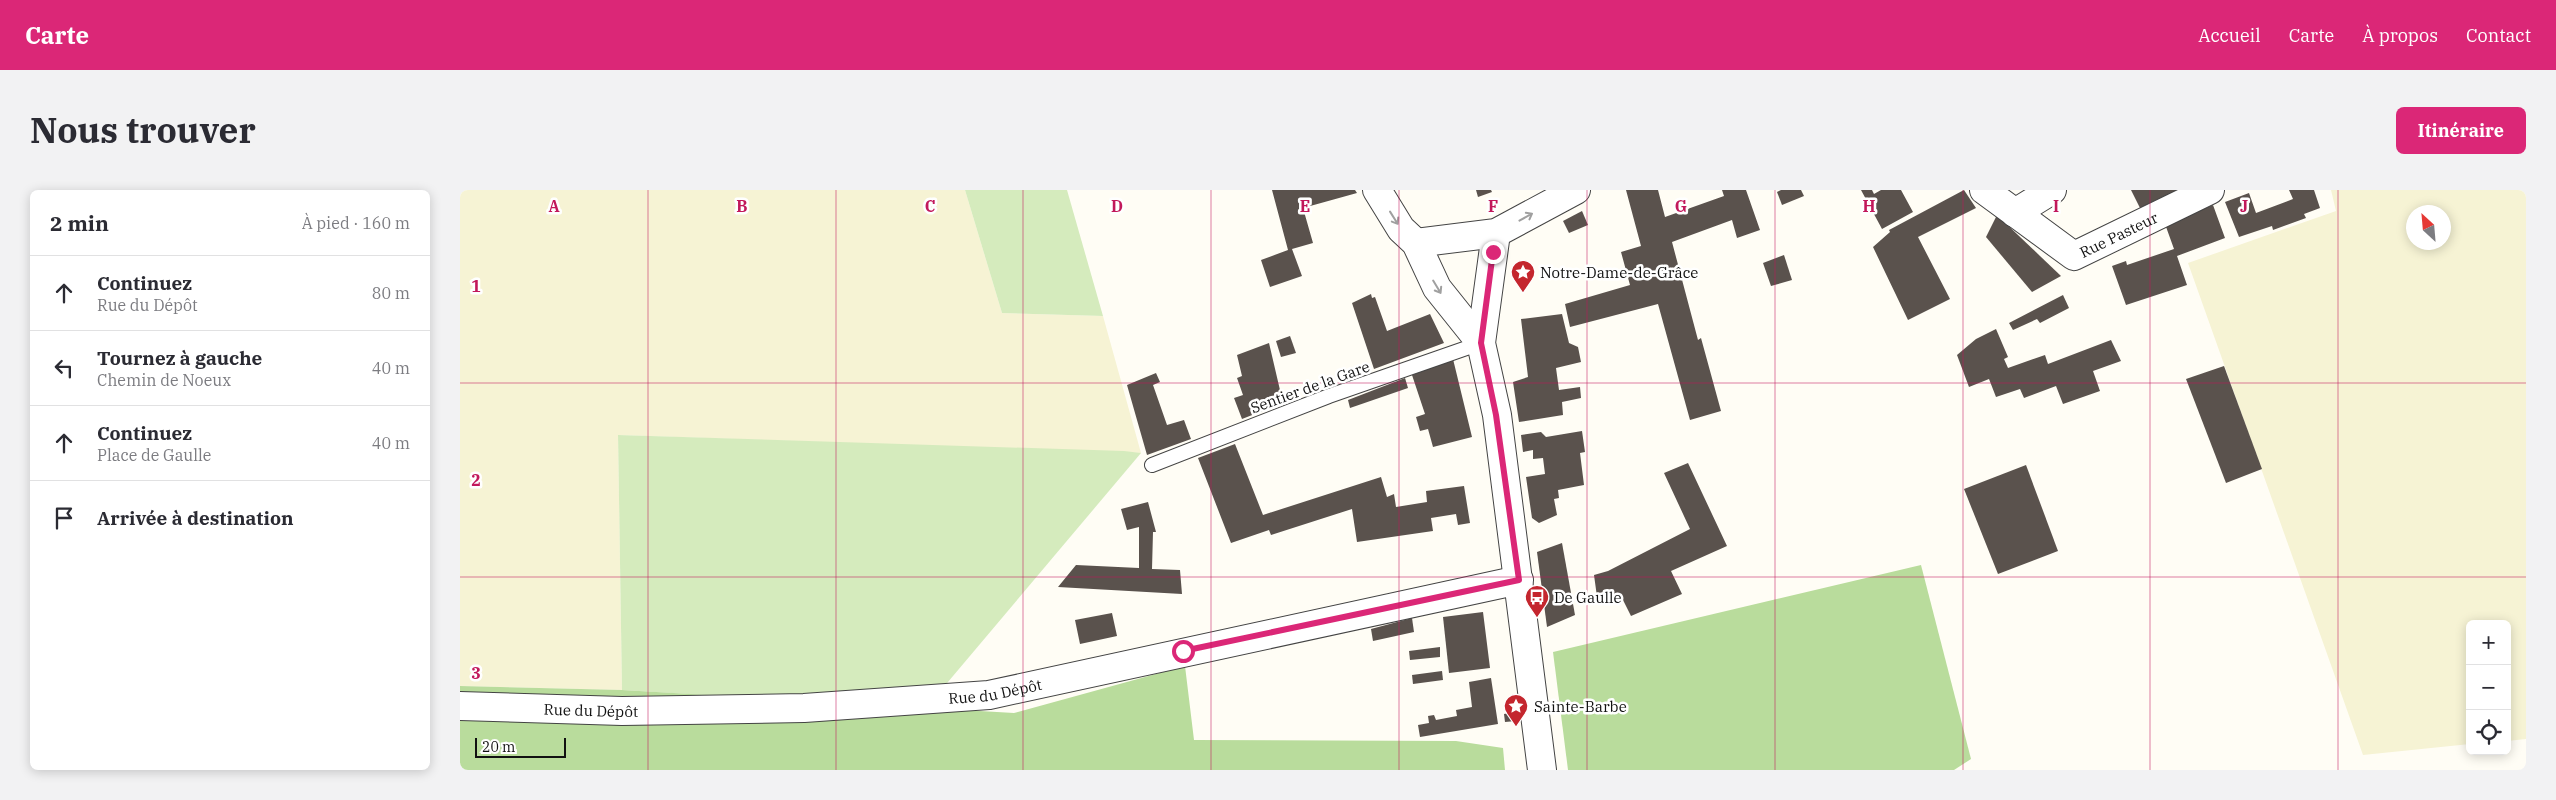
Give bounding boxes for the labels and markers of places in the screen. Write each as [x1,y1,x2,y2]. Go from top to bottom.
place icon: Notre-Dame-de-Grâce [1510,259,1536,293]
place label: Notre-Dame-de-Grâce [1540,263,1698,282]
bus stop icon: De Gaulle [1524,584,1550,618]
place label: De Gaulle [1554,588,1622,607]
place icon: Sainte-Barbe [1503,693,1529,727]
place label: Sainte-Barbe [1534,697,1627,716]

